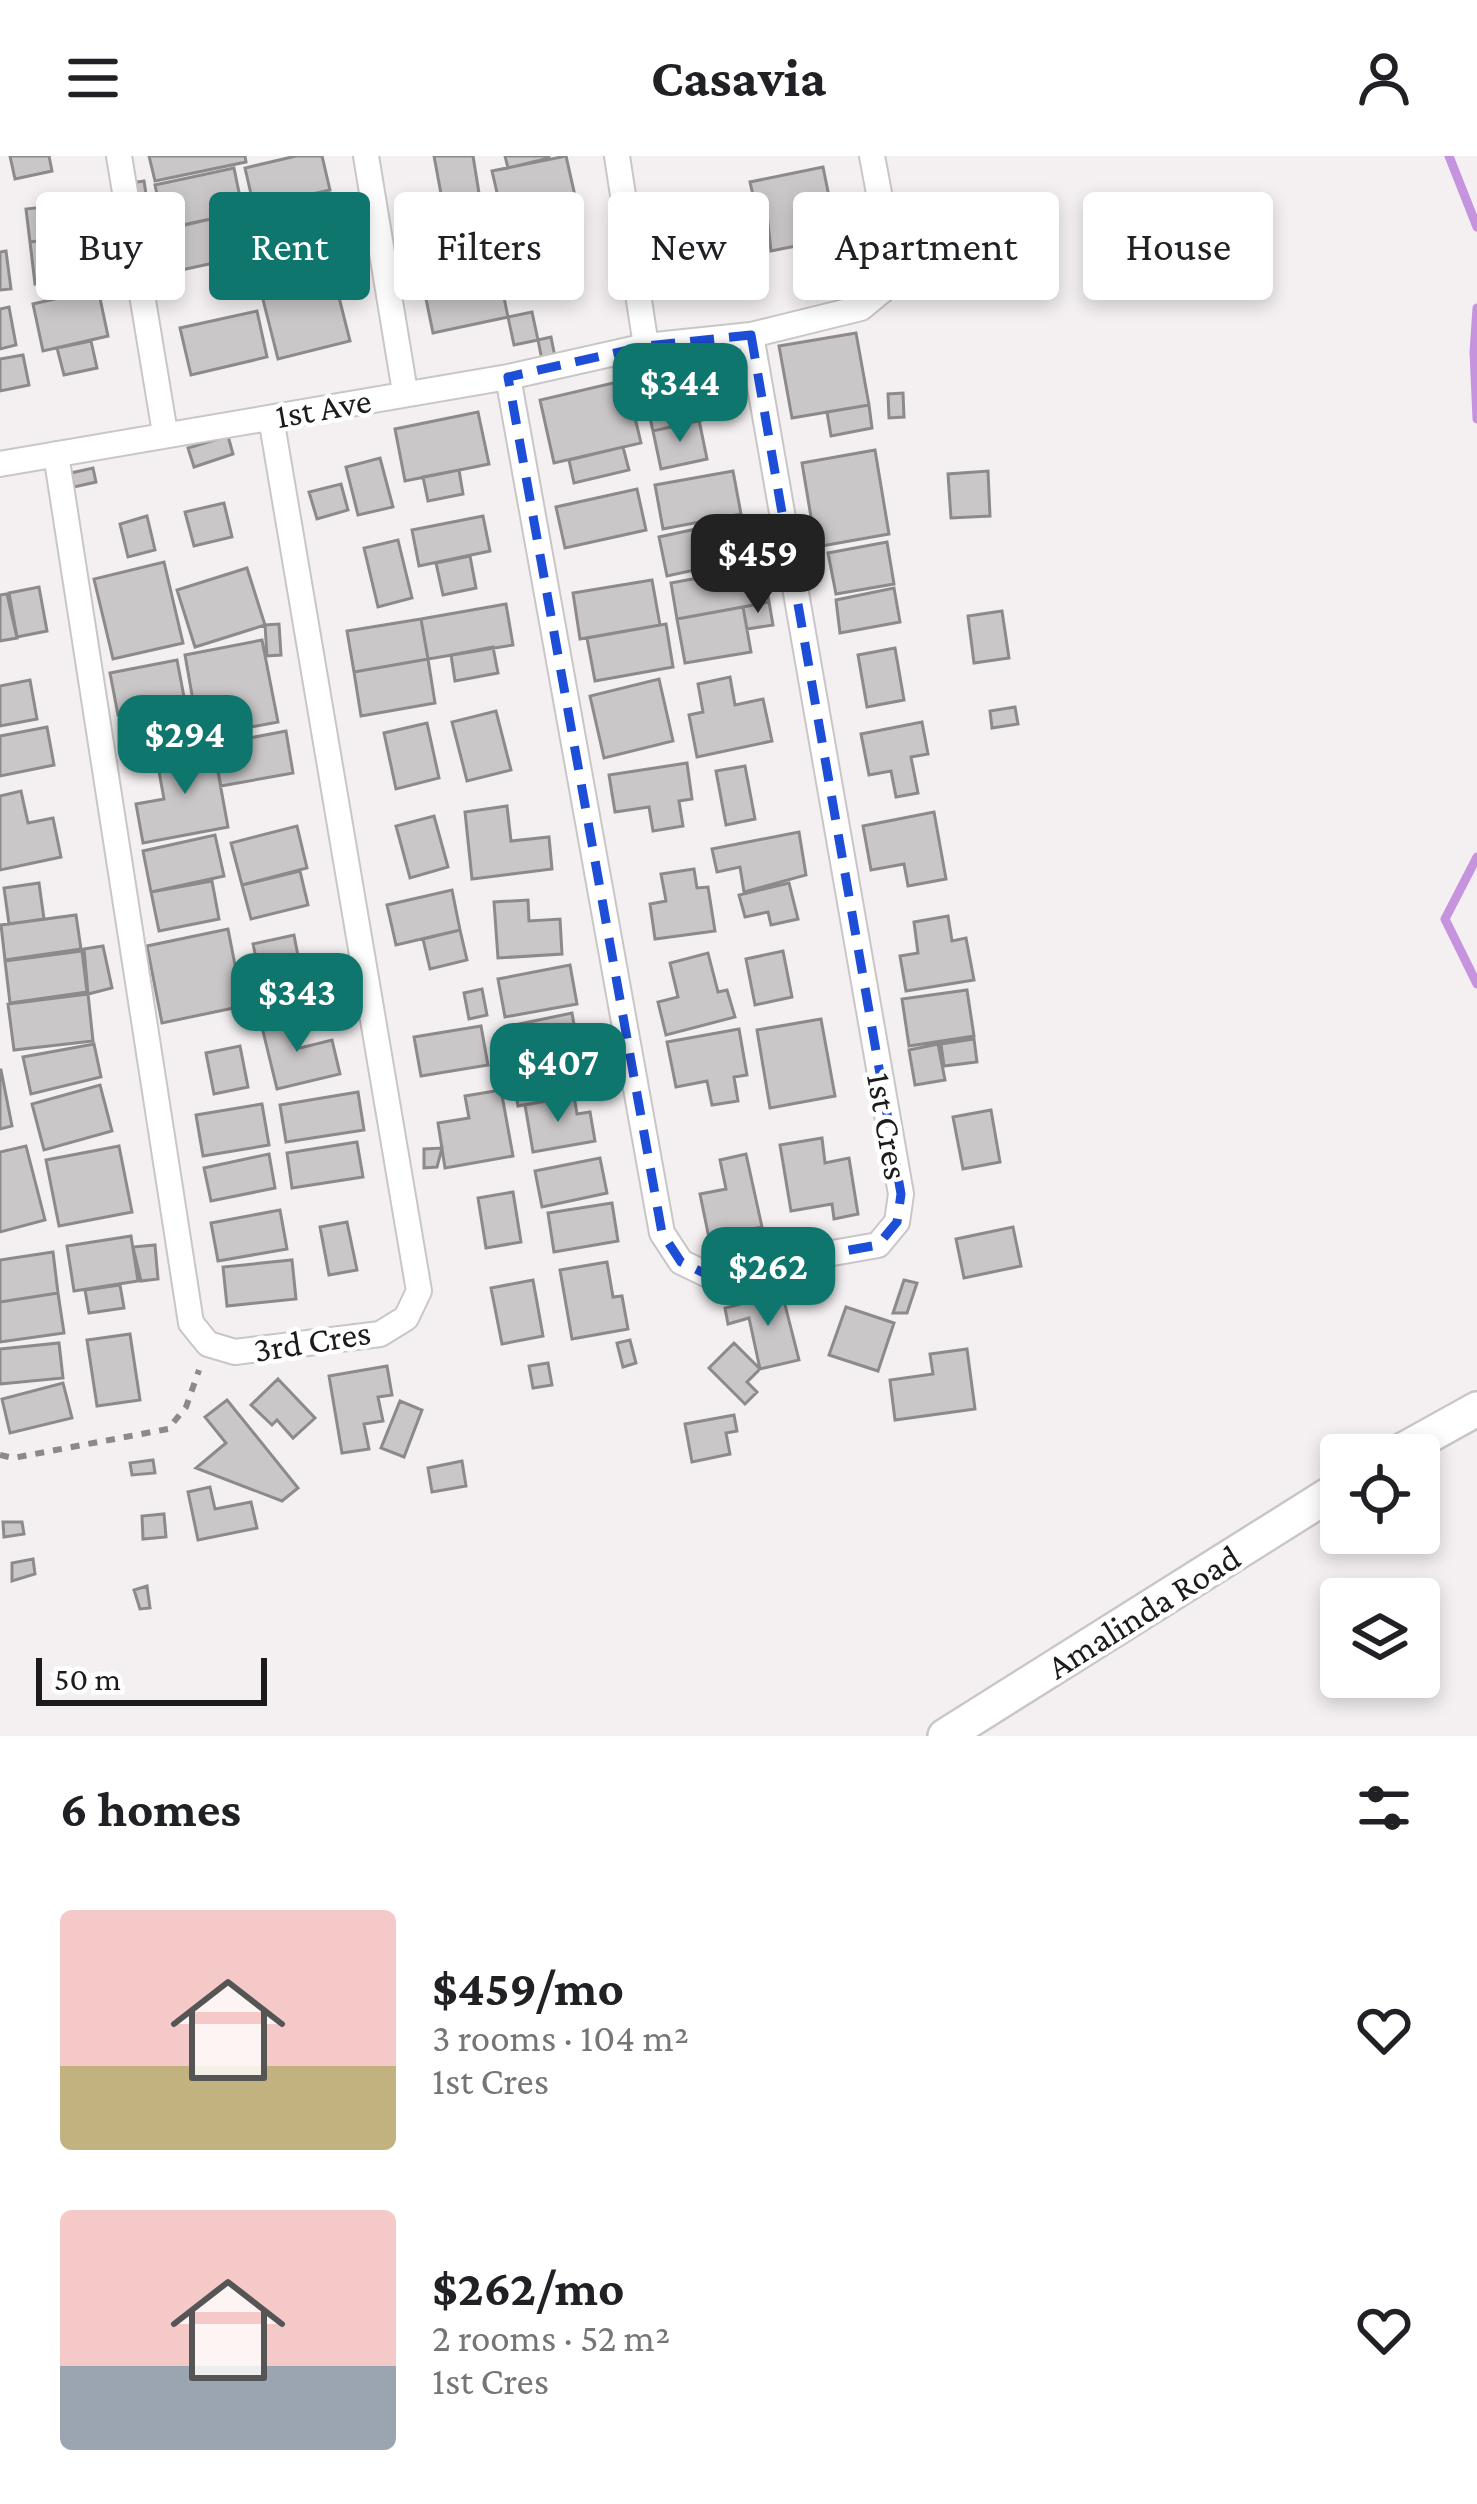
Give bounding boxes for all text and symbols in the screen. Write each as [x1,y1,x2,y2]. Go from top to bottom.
icon: menu [60,45,126,111]
icon: person [1351,45,1417,111]
text: Casavia [651,48,826,108]
chip: Buy [36,192,185,300]
chip: Rent [209,192,370,300]
chip: Filters [394,192,584,300]
chip: New [608,192,769,300]
chip: Apartment [793,192,1059,300]
chip: House [1083,192,1273,300]
pin: $344 [609,343,751,445]
text: $344 [640,360,720,403]
street label: 1st Ave [272,380,374,436]
pin: $459 [687,514,829,616]
text: $459 [718,531,798,574]
pin: $294 [114,695,256,797]
text: $294 [145,712,225,755]
pin: $343 [226,953,368,1055]
text: $343 [258,970,336,1013]
pin: $407 [487,1023,629,1125]
text: $407 [517,1040,599,1083]
street label: 1st Cres [859,1070,917,1183]
pin: $262 [697,1227,839,1329]
text: $262 [728,1244,808,1287]
street label: 3rd Cres [251,1312,374,1370]
map controls [1320,1434,1440,1698]
button: locate [1320,1434,1440,1554]
street label: Amalinda Road [1040,1537,1247,1687]
button: layers [1320,1578,1440,1698]
scale bar [36,1652,267,1705]
text: 50 m [54,1660,121,1697]
icon: filters [1351,1775,1417,1841]
text: 6 homes [60,1780,241,1837]
icon: home [156,1958,300,2102]
text: $459/mo [432,1959,624,2016]
icon: heart [1351,1997,1417,2063]
text: 3 rooms · 104 m² [432,2016,689,2059]
text: 1st Cres [432,2059,549,2102]
icon: home [156,2258,300,2402]
text: $262/mo [432,2259,625,2316]
icon: heart [1351,2297,1417,2363]
text: 2 rooms · 52 m² [432,2316,670,2359]
text: 1st Cres [432,2359,549,2402]

